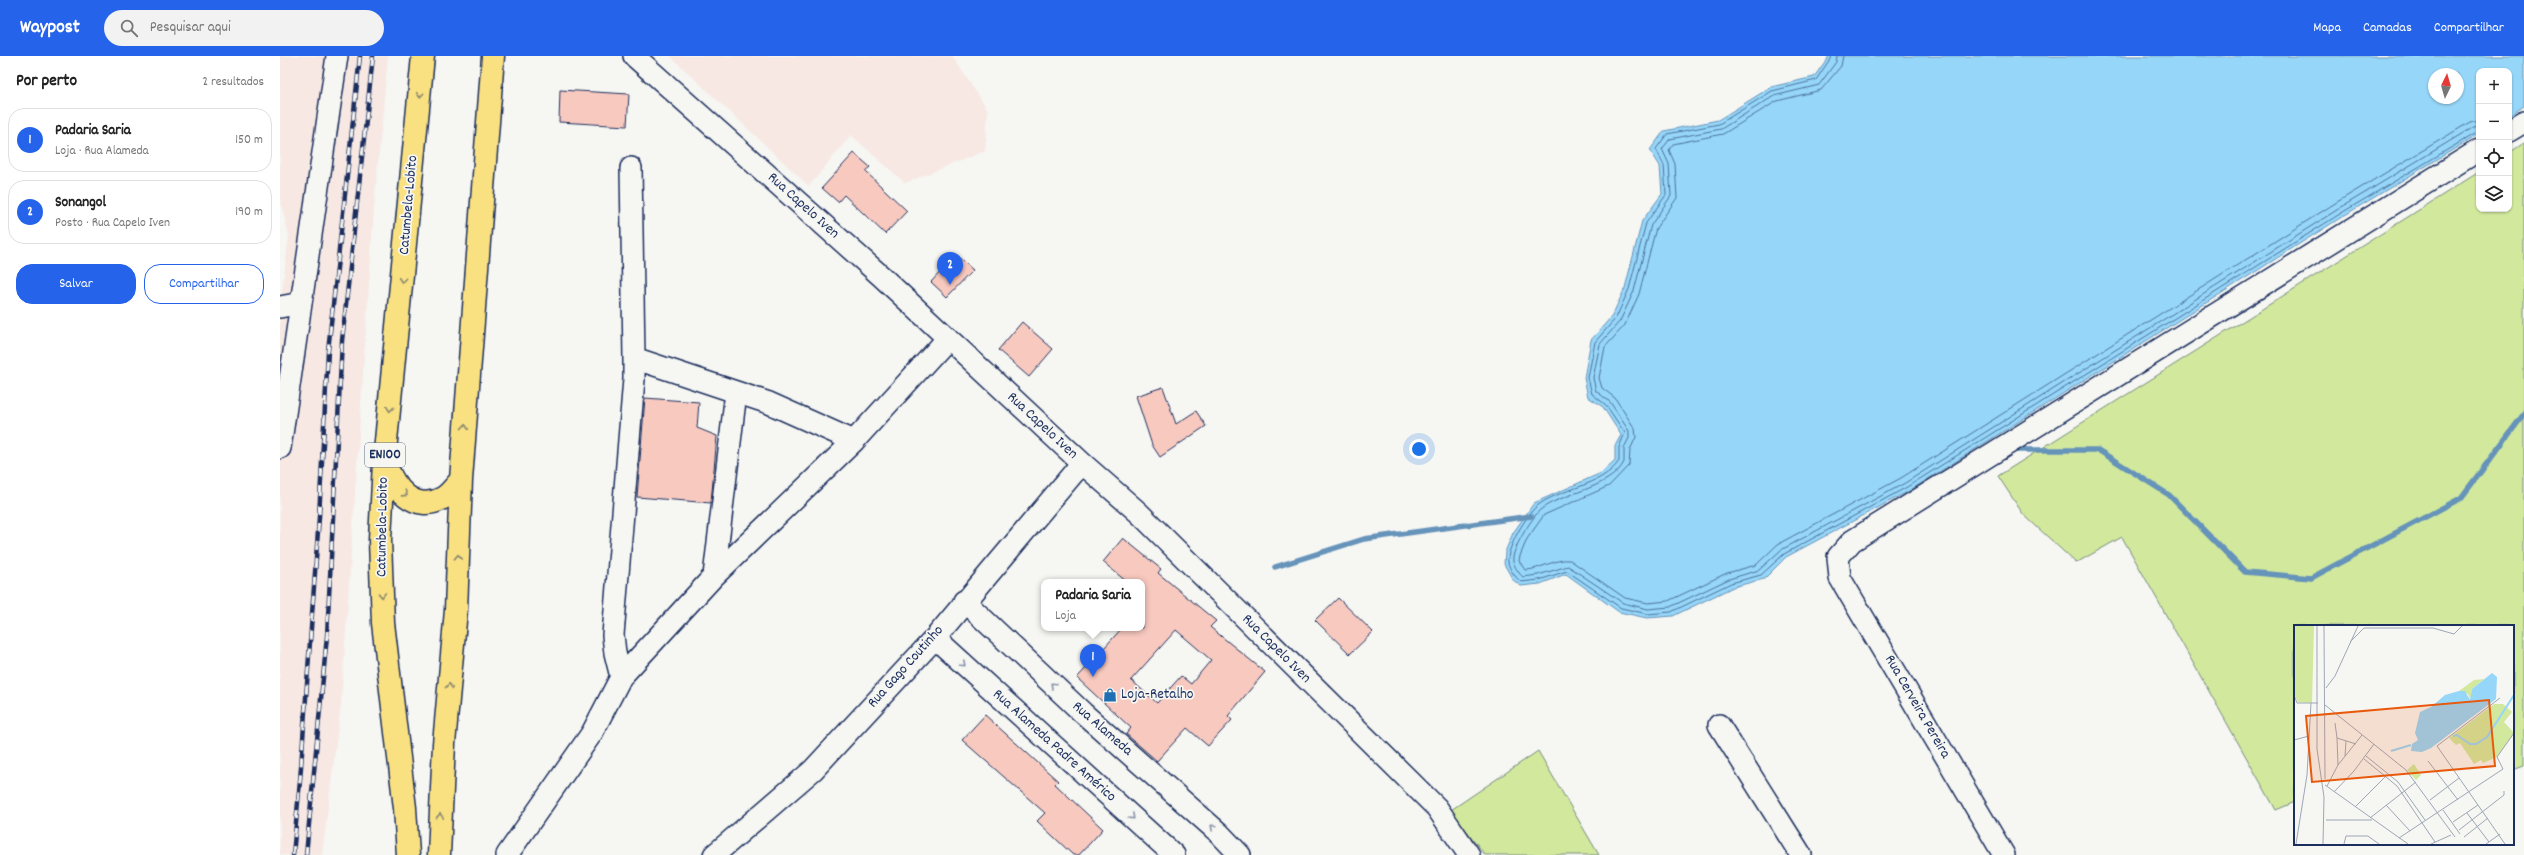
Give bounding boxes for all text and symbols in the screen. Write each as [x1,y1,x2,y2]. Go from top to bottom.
search box [104,10,384,46]
text: Waypost [20,15,80,42]
icon: search [118,17,140,39]
text: Pesquisar aqui [150,17,231,39]
text: Mapa [2313,18,2341,38]
text: Camadas [2363,18,2412,38]
text: Compartilhar [2434,18,2504,38]
north arrow [2428,68,2464,104]
map controls [2476,68,2512,212]
button: + [2476,68,2512,104]
text: Por perto [16,70,77,94]
text: 2 resultados [202,73,264,92]
one-way arrow [415,92,424,98]
button: − [2476,104,2512,140]
text: Padaria Saria [55,120,131,142]
text: 1 [29,131,31,150]
text: 150 m [235,131,263,150]
button: locate [2476,140,2512,176]
text: Loja · Rua Alameda [55,142,149,161]
street label: Catumbela-Lobito [394,154,424,256]
street label: Rua Capelo Iven [762,168,844,244]
button: layers [2476,176,2512,212]
text: Sonangol [55,192,106,214]
text: 2 [27,203,33,222]
text: 190 m [235,203,263,222]
text: Posto · Rua Capelo Iven [55,214,170,233]
pin: 2 [937,252,963,285]
button: Salvar [16,264,136,304]
button: Compartilhar [144,264,264,304]
one-way arrow [398,277,407,283]
street label: Rua Capelo Iven [1001,387,1083,465]
one-way arrow [385,406,394,412]
one-way arrow [460,424,469,430]
your location [1409,439,1429,459]
road number: EN100 [365,443,405,467]
street label: Catumbela-Lobito [371,477,395,577]
one-way arrow [400,489,407,496]
one-way arrow [453,554,462,560]
popup [1041,579,1145,631]
text: Padaria Saria [1055,585,1131,607]
one-way arrow [378,592,386,598]
text: Loja [1055,607,1076,626]
street label: Rua Capelo Iven [1236,609,1316,689]
street label: Rua Gago Coutinho [863,620,949,713]
inset map [2294,625,2514,845]
pin: 1 [1080,644,1106,677]
street label: Rua Cerveira Pereira [1878,651,1956,764]
one-way arrow [959,659,966,666]
one-way arrow [1050,682,1058,690]
one-way arrow [444,683,453,689]
street label: Rua Alameda Padre Américo [987,684,1121,808]
place label: Loja-Retalho [1121,684,1194,706]
shop icon: Loja-Retalho [1102,687,1118,703]
street label: Rua Alameda [1067,696,1138,762]
one-way arrow [436,813,444,819]
one-way arrow [1127,813,1135,820]
one-way arrow [1210,825,1217,832]

